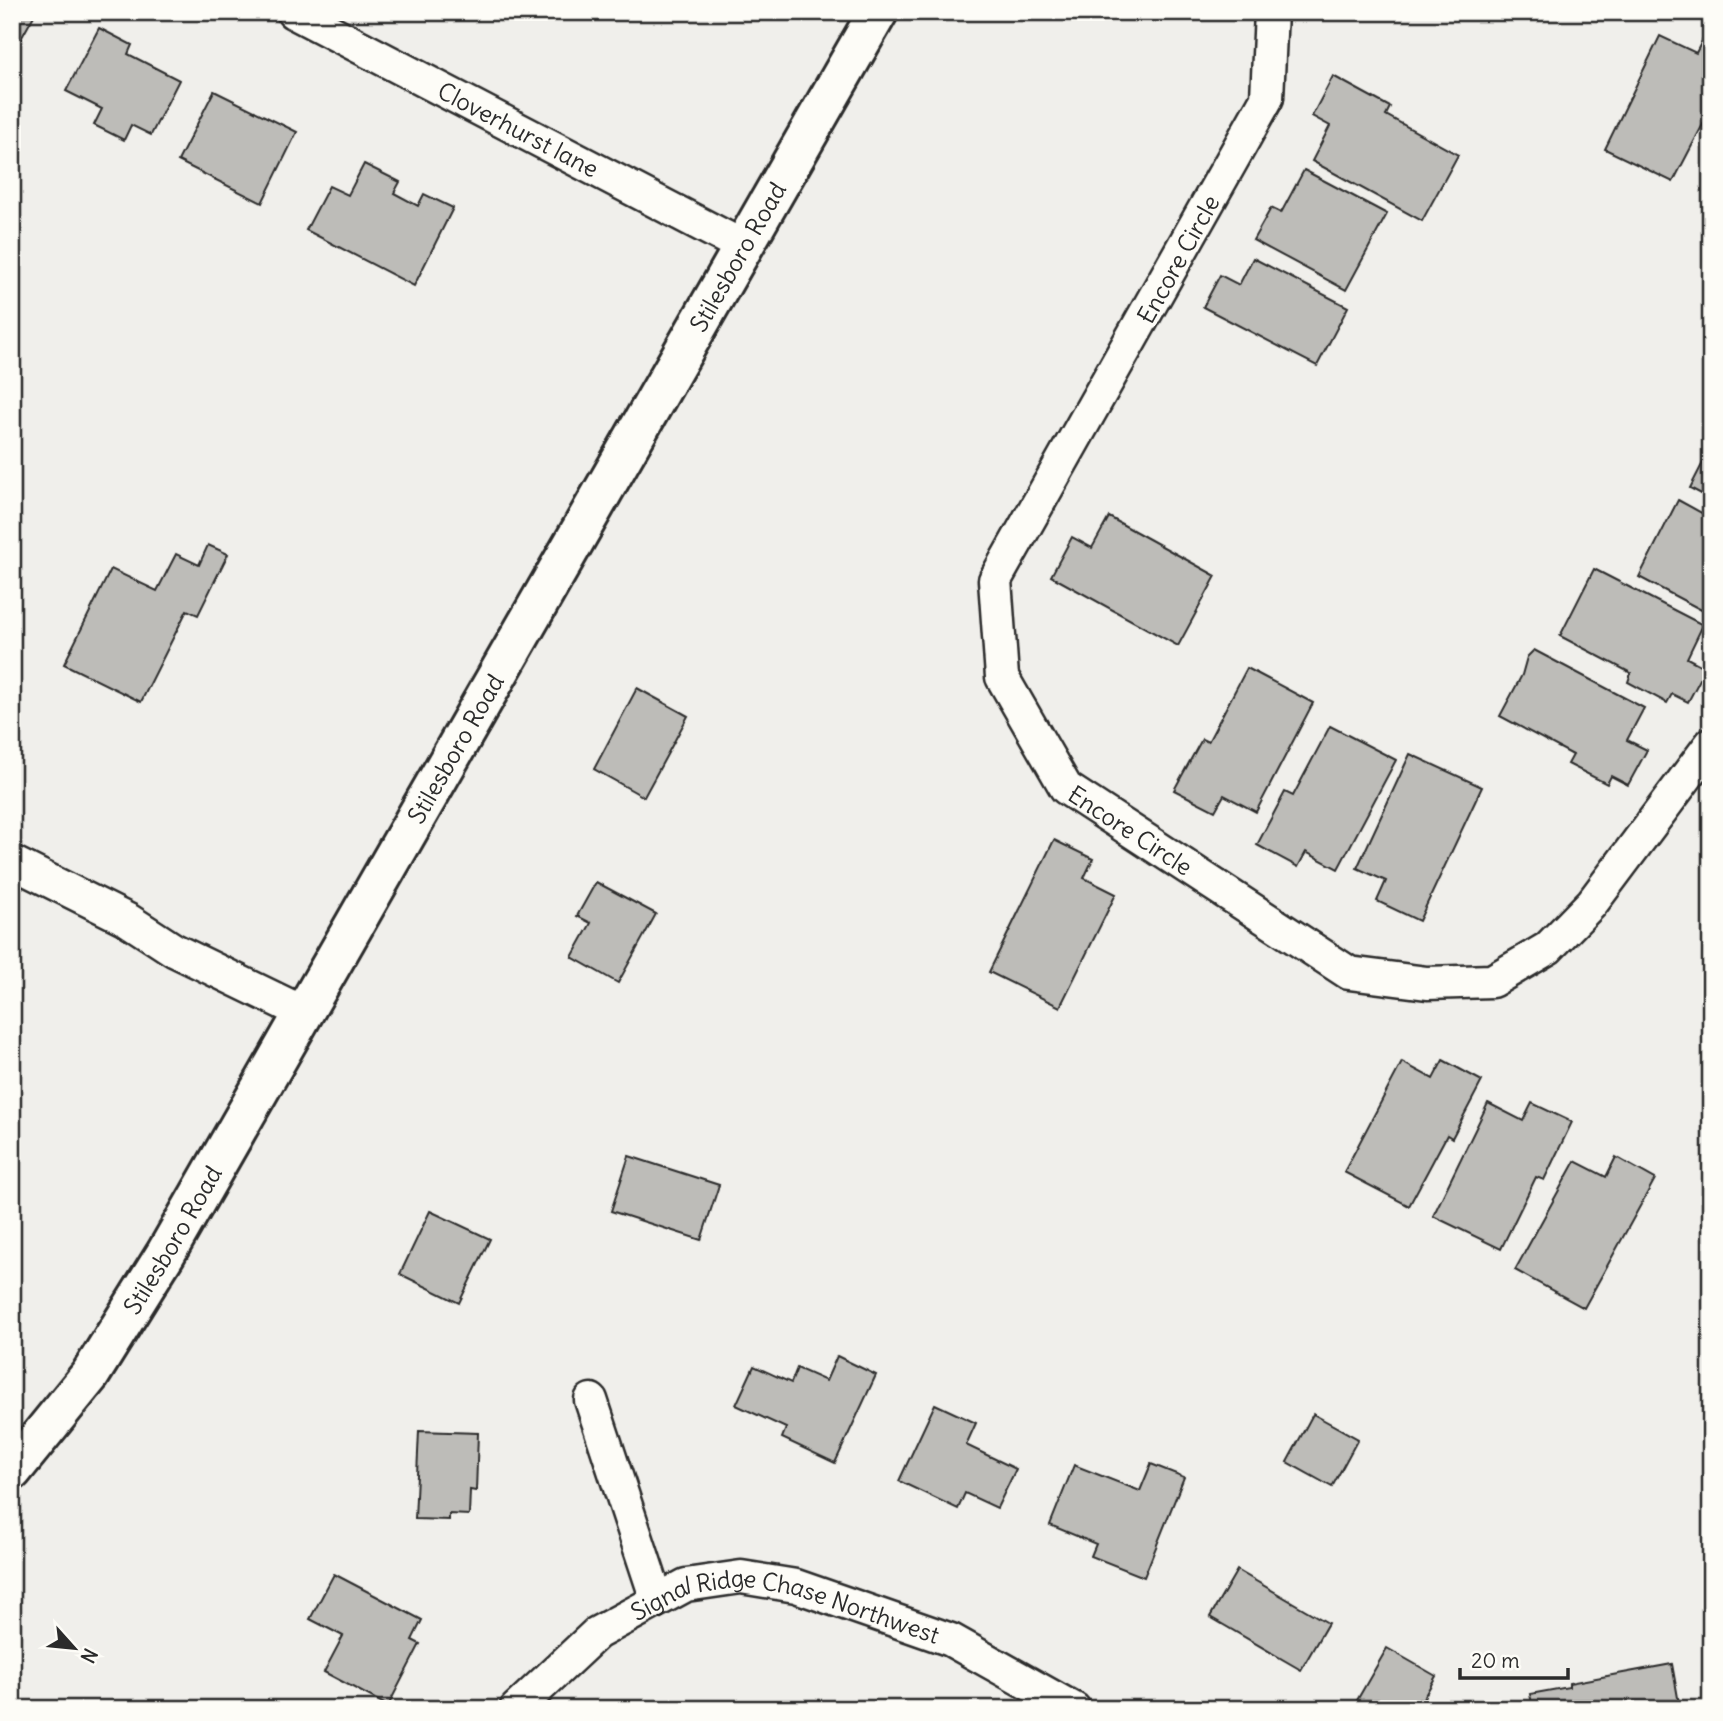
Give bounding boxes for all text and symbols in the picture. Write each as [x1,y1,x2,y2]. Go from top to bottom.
street label: Cloverhurst lane [433,75,604,184]
street label: Stilesboro Road [683,177,792,337]
street label: Encore Circle [1130,189,1226,329]
street label: Stilesboro Road [401,668,510,829]
street label: Encore Circle [1063,779,1198,882]
street label: Stilesboro Road [117,1160,228,1320]
street label: Signal Ridge Chase Northwest [625,1562,944,1650]
north arrow [38,1612,108,1682]
scale bar [1460,1637,1569,1681]
text: N [75,1644,103,1667]
text: 20 m [1471,1647,1520,1674]

